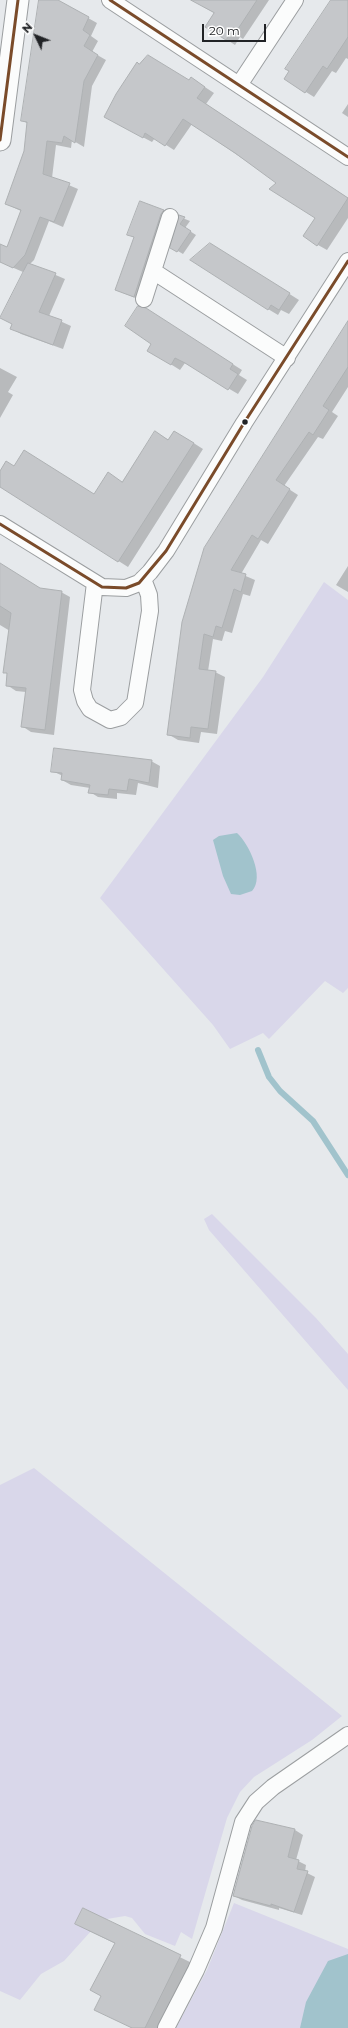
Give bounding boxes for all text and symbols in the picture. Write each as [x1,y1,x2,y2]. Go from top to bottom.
north arrow [16,16,56,56]
scale bar [204,16,268,42]
text: N [19,20,35,36]
text: 20 m [209,23,240,38]
unlabelled marker [240,417,250,427]

